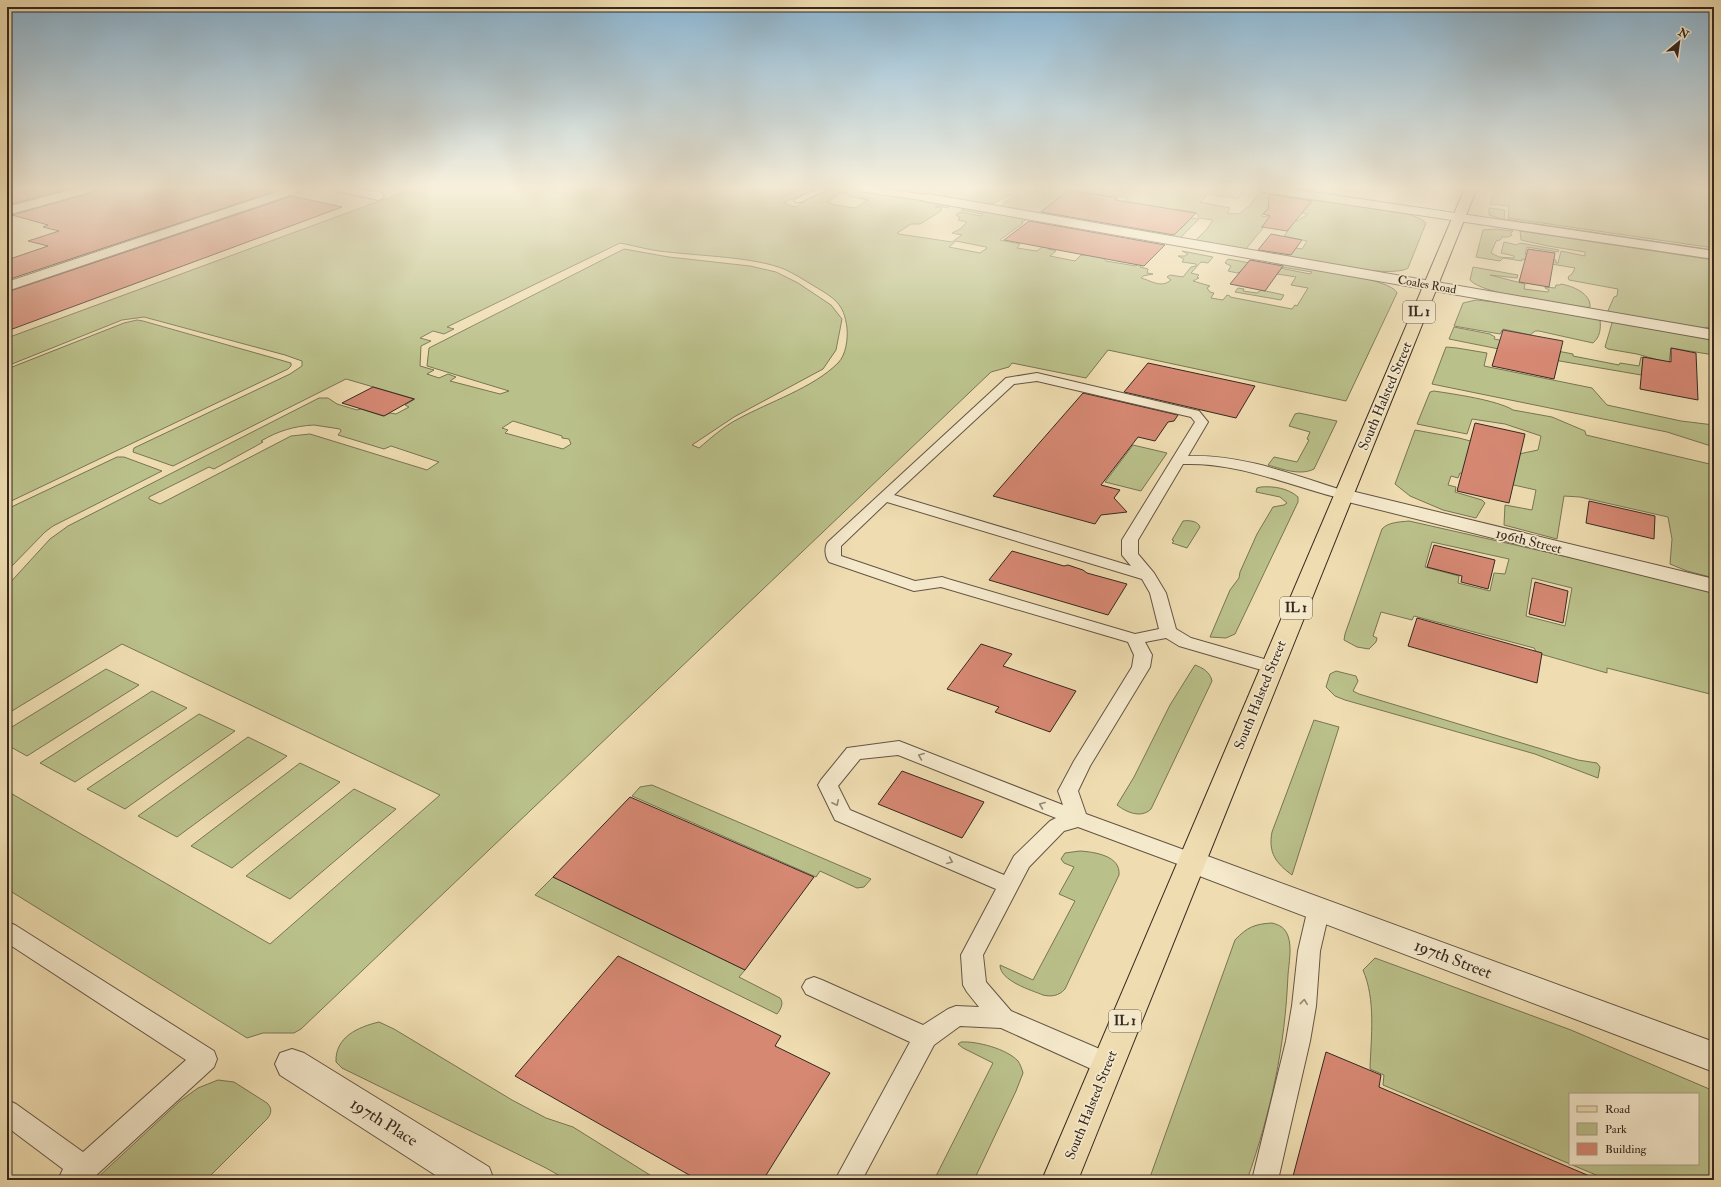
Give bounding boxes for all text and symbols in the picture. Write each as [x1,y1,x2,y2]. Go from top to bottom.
north arrow [1659,22,1699,62]
text: N [1675,25,1692,42]
street label: Coales Road [1397,272,1458,298]
road number: IL 1 [1403,301,1435,323]
street label: South Halsted Street [1354,339,1416,453]
street label: 196th Street [1494,525,1564,558]
road number: IL 1 [1280,597,1312,619]
street label: South Halsted Street [1230,638,1290,752]
one-way arrow [917,753,924,761]
one-way arrow [832,800,840,807]
one-way arrow [1038,801,1045,809]
one-way arrow [945,856,953,864]
street label: 197th Street [1411,935,1495,984]
one-way arrow [1299,999,1308,1005]
road number: IL 1 [1109,1010,1141,1032]
street label: South Halsted Street [1061,1048,1121,1162]
street label: 197th Place [346,1093,422,1151]
legend [1569,1093,1699,1165]
text: Road [1605,1102,1630,1117]
text: Park [1605,1122,1627,1137]
text: Building [1605,1142,1648,1157]

